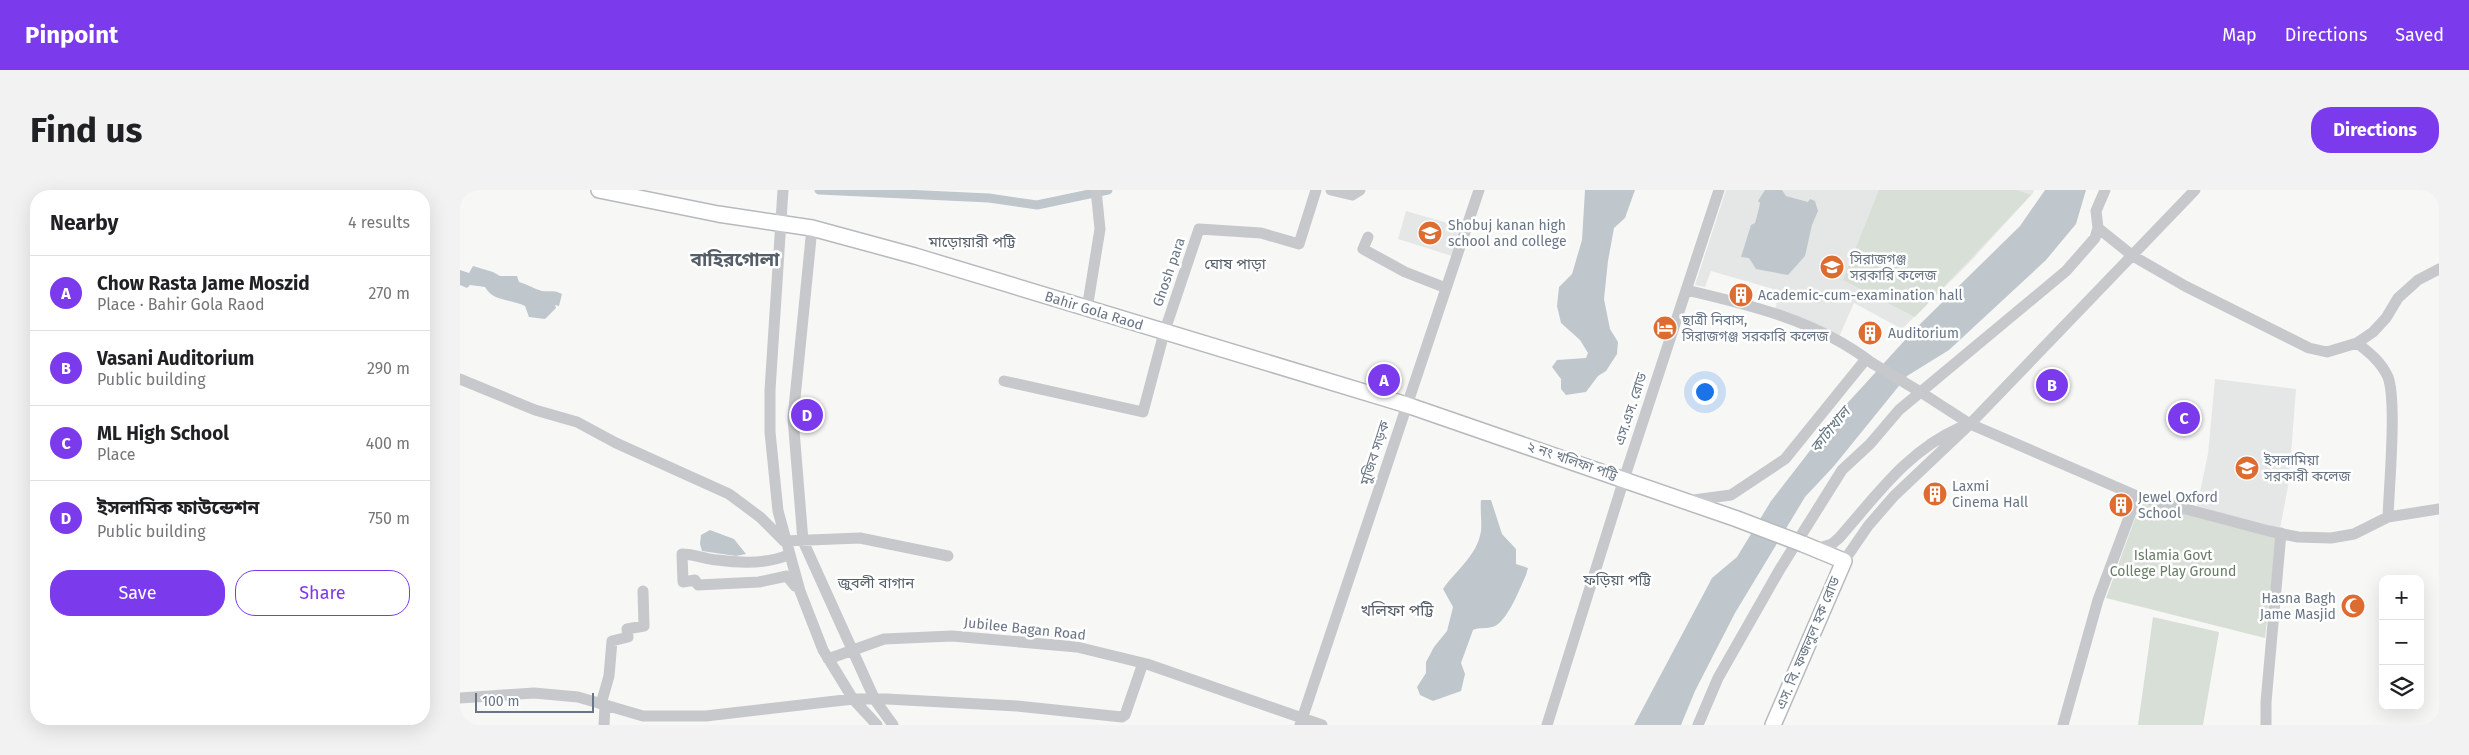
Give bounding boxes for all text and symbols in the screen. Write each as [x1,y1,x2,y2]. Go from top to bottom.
text: Pinpoint [25,21,118,49]
text: Map [2222,24,2257,46]
text: Directions [2285,24,2367,46]
text: Saved [2395,24,2444,46]
button: Directions [2311,107,2439,153]
text: Find us [30,109,142,151]
text: Nearby [50,210,118,236]
text: 4 results [348,213,410,232]
place label: Shobuj kanan high school and college [1448,217,1567,250]
school or university icon: Shobuj kanan high school and college [1417,220,1443,246]
district label: মাড়োয়ারী পট্টি [928,233,1016,251]
street label: Ghosh para [1149,235,1189,309]
district label: বাহিরগোলা [690,248,780,271]
place label: সিরাজগঞ্জ সরকারি কলেজ [1849,251,1937,284]
school or university icon: সিরাজগঞ্জ সরকারি কলেজ [1819,254,1845,280]
district label: ঘোষ পাড়া [1204,255,1267,273]
text: Chow Rasta Jame Moszid [97,272,310,295]
building icon: Academic-cum-examination hall [1728,282,1754,308]
text: A [61,284,71,303]
text: 270 m [368,284,410,303]
place label: Academic-cum-examination hall [1758,287,1963,304]
street label: Bahir Gola Raod [1043,288,1145,334]
text: Place · Bahir Gola Raod [97,295,265,314]
place label: ছাত্রী নিবাস, সিরাজগঞ্জ সরকারি কলেজ [1681,312,1829,345]
hotel icon: ছাত্রী নিবাস, সিরাজগঞ্জ সরকারি কলেজ [1652,315,1678,341]
building icon: Auditorium [1857,320,1883,346]
place label: Auditorium [1888,325,1959,342]
text: Vasani Auditorium [97,347,254,370]
text: B [61,359,71,378]
text: 290 m [367,359,410,378]
pin: A [1368,361,1400,399]
pin: B [2036,366,2068,404]
text: Public building [97,370,205,389]
street label: এস.এস. রোড [1611,370,1651,447]
your location [1692,379,1718,405]
pin: D [791,396,823,434]
pin: C [2168,399,2200,437]
water label: কাটাখাল [1806,401,1856,456]
street label: মুজিব সড়ক [1356,418,1394,488]
text: ML High School [97,422,229,445]
text: C [61,434,71,453]
text: 400 m [366,434,410,453]
street label: ২ নং খলিফা পট্টি [1525,438,1620,485]
text: Place [97,445,136,464]
place label: ইসলামিয়া সরকারী কলেজ [2263,452,2351,485]
school or university icon: ইসলামিয়া সরকারী কলেজ [2234,455,2260,481]
place label: Laxmi Cinema Hall [1952,478,2028,511]
building icon: Laxmi Cinema Hall [1922,481,1948,507]
place label: Jewel Oxford School [2138,489,2218,522]
building icon: Jewel Oxford School [2108,492,2134,518]
text: ইসলামিক ফাউন্ডেশন [97,496,259,519]
text: D [61,509,71,528]
text: 750 m [368,509,410,528]
text: Public building [97,522,205,541]
park label: Islamia Govt College Play Ground [2110,547,2236,580]
button: Save [50,570,225,616]
button: Share [235,570,410,616]
district label: ফড়িয়া পট্টি [1582,571,1651,589]
street label: এস. বি. ফজলুল হক রোড [1772,573,1844,712]
district label: জুবলী বাগান [837,574,915,592]
map controls [2379,575,2424,710]
button: + [2379,575,2424,620]
place label: Hasna Bagh Jame Masjid [2260,590,2336,623]
mosque icon: Hasna Bagh Jame Masjid [2340,593,2366,619]
district label: খলিফা পট্টি [1360,601,1435,620]
street label: Jubilee Bagan Road [963,614,1087,644]
button: − [2379,620,2424,665]
button: layers [2379,665,2424,710]
scale bar [475,690,594,713]
text: 100 m [482,693,519,710]

